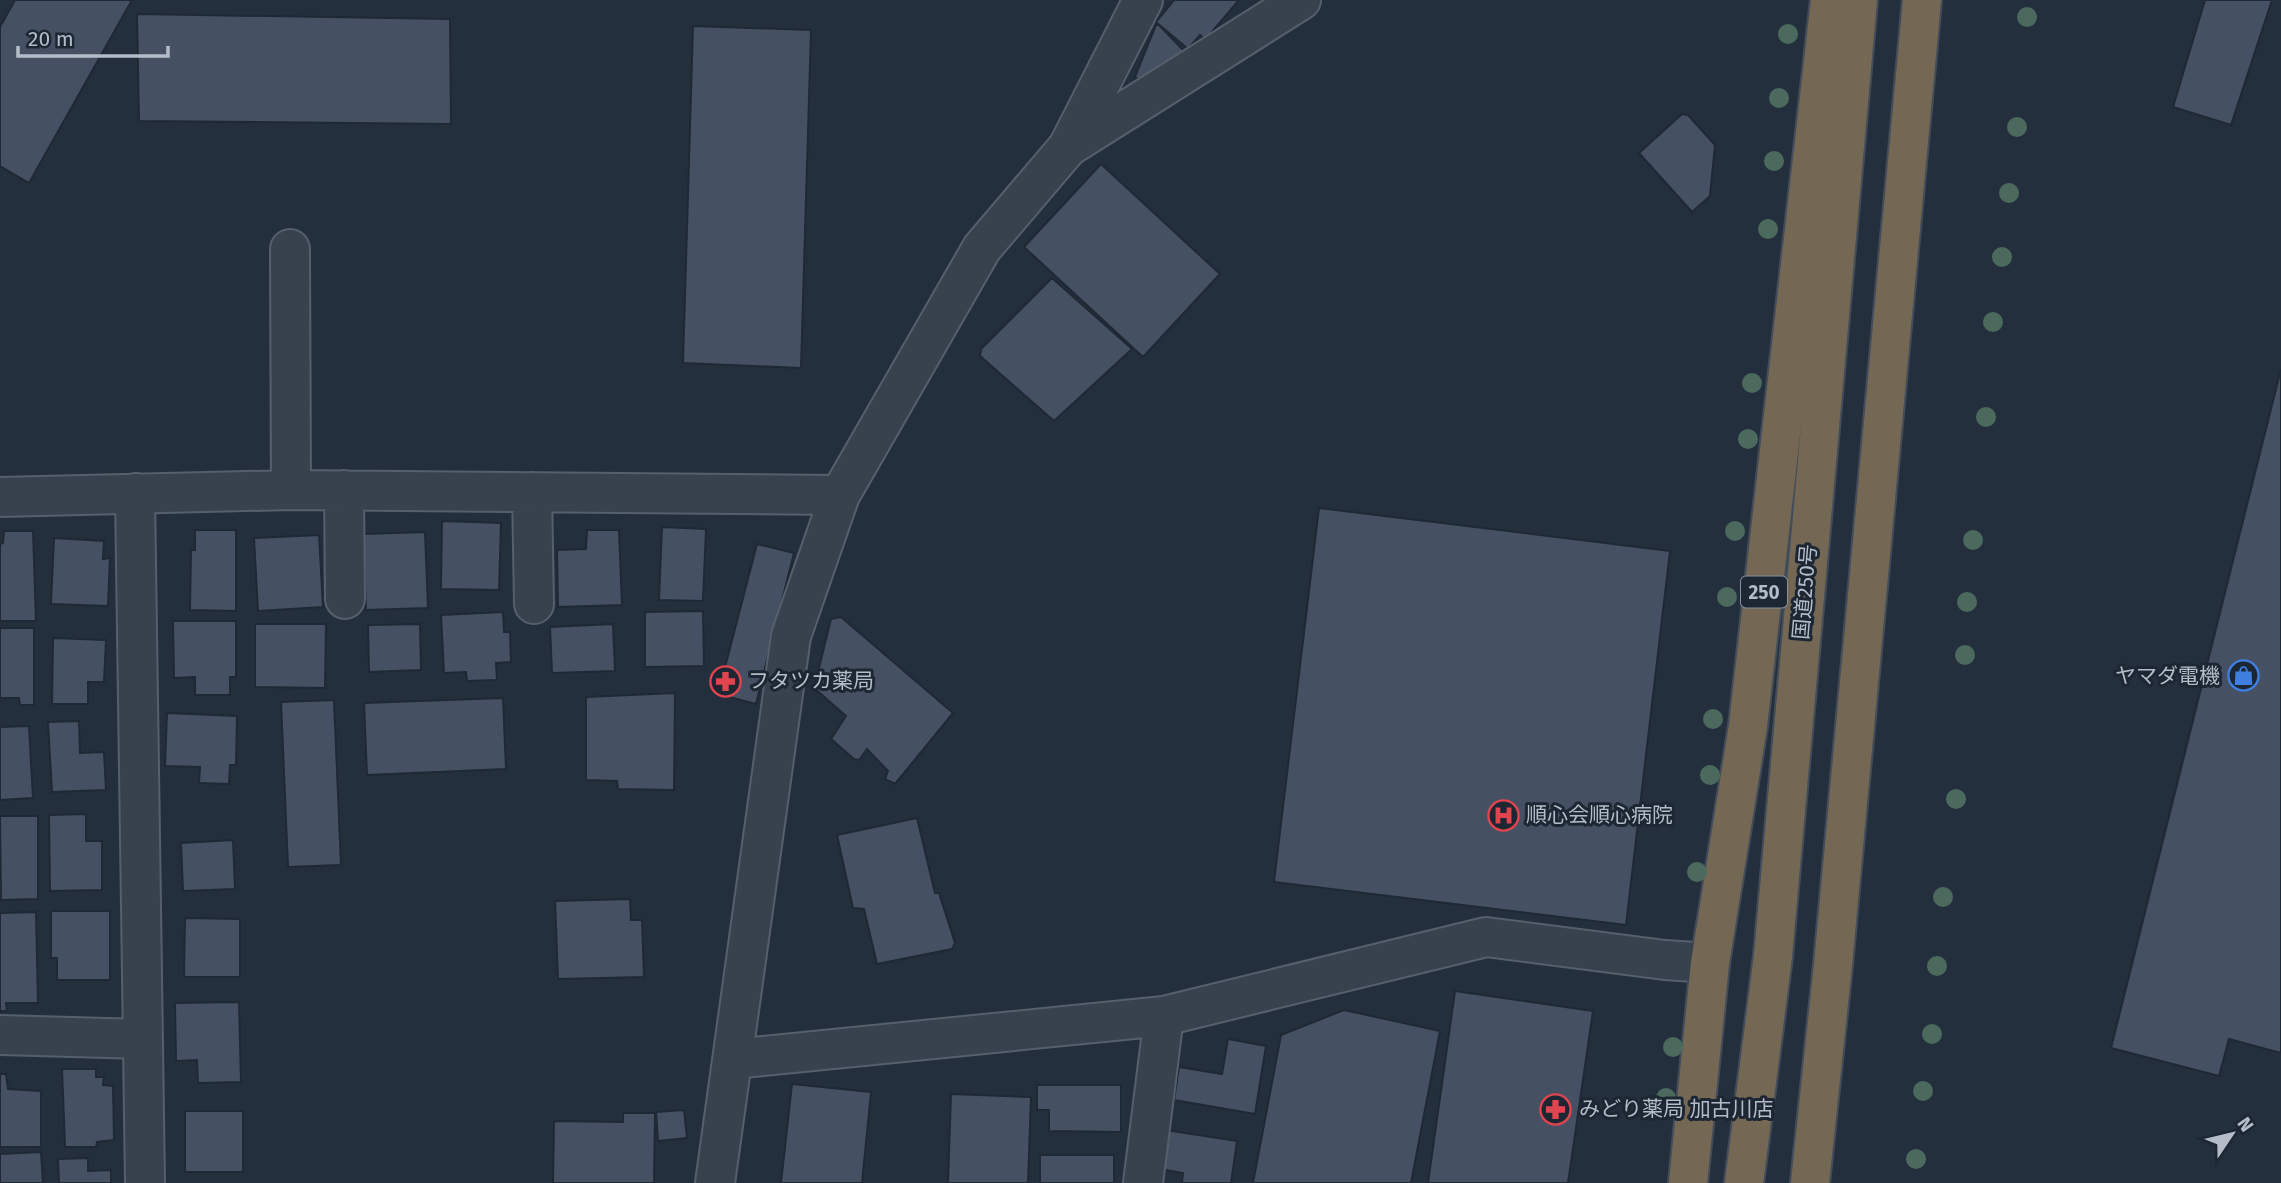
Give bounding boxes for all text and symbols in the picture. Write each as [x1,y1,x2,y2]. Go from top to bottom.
scale bar [18,14,168,58]
text: 20 m [28,26,74,52]
street label: 国道250号 [1788,543,1822,641]
road number: 250 [1741,576,1787,608]
shop icon: ヤマダ電機 [2226,659,2260,693]
place label: ヤマダ電機 [2115,663,2220,689]
pharmacy icon: フタツカ薬局 [708,664,742,698]
place label: フタツカ薬局 [748,668,874,694]
hospital icon: 順心会順心病院 [1486,798,1520,832]
place label: 順心会順心病院 [1526,802,1673,828]
pharmacy icon: みどり薬局 加古川店 [1539,1092,1573,1126]
place label: みどり薬局 加古川店 [1579,1096,1774,1122]
north arrow [2197,1099,2267,1169]
text: N [2232,1113,2259,1136]

